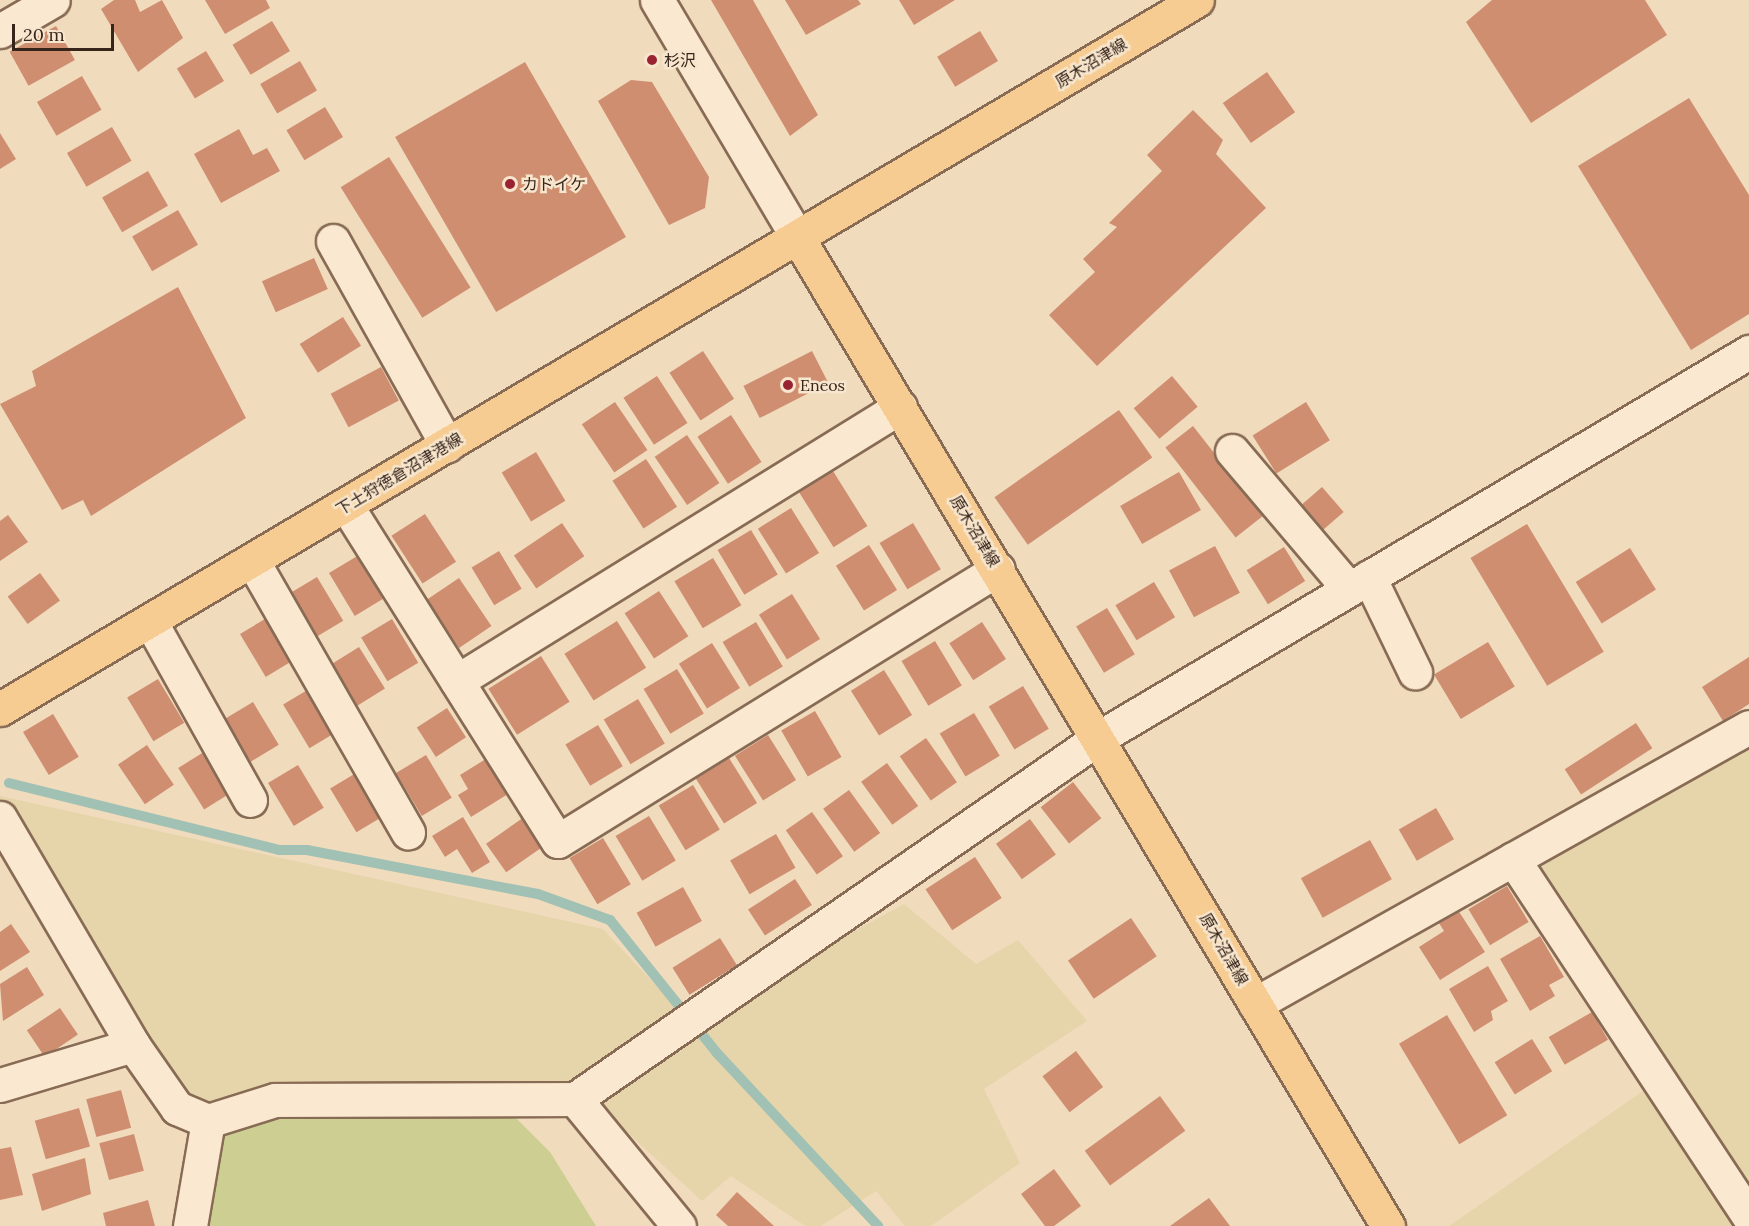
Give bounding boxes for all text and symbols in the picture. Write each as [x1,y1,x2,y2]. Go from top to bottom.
scale bar [15,12,117,50]
text: 20 m [23,23,65,46]
street label: 原木沼津線 [1052,34,1130,92]
place label: 杉沢 [664,50,696,70]
marker: 杉沢 [645,53,659,67]
place label: カドイケ [522,174,586,194]
marker: カドイケ [503,177,517,191]
place label: Eneos [800,375,845,395]
marker: Eneos [781,378,795,392]
street label: 下土狩徳倉沼津港線 [332,429,466,519]
street label: 原木沼津線 [946,492,1004,570]
street label: 原木沼津線 [1196,910,1252,988]

